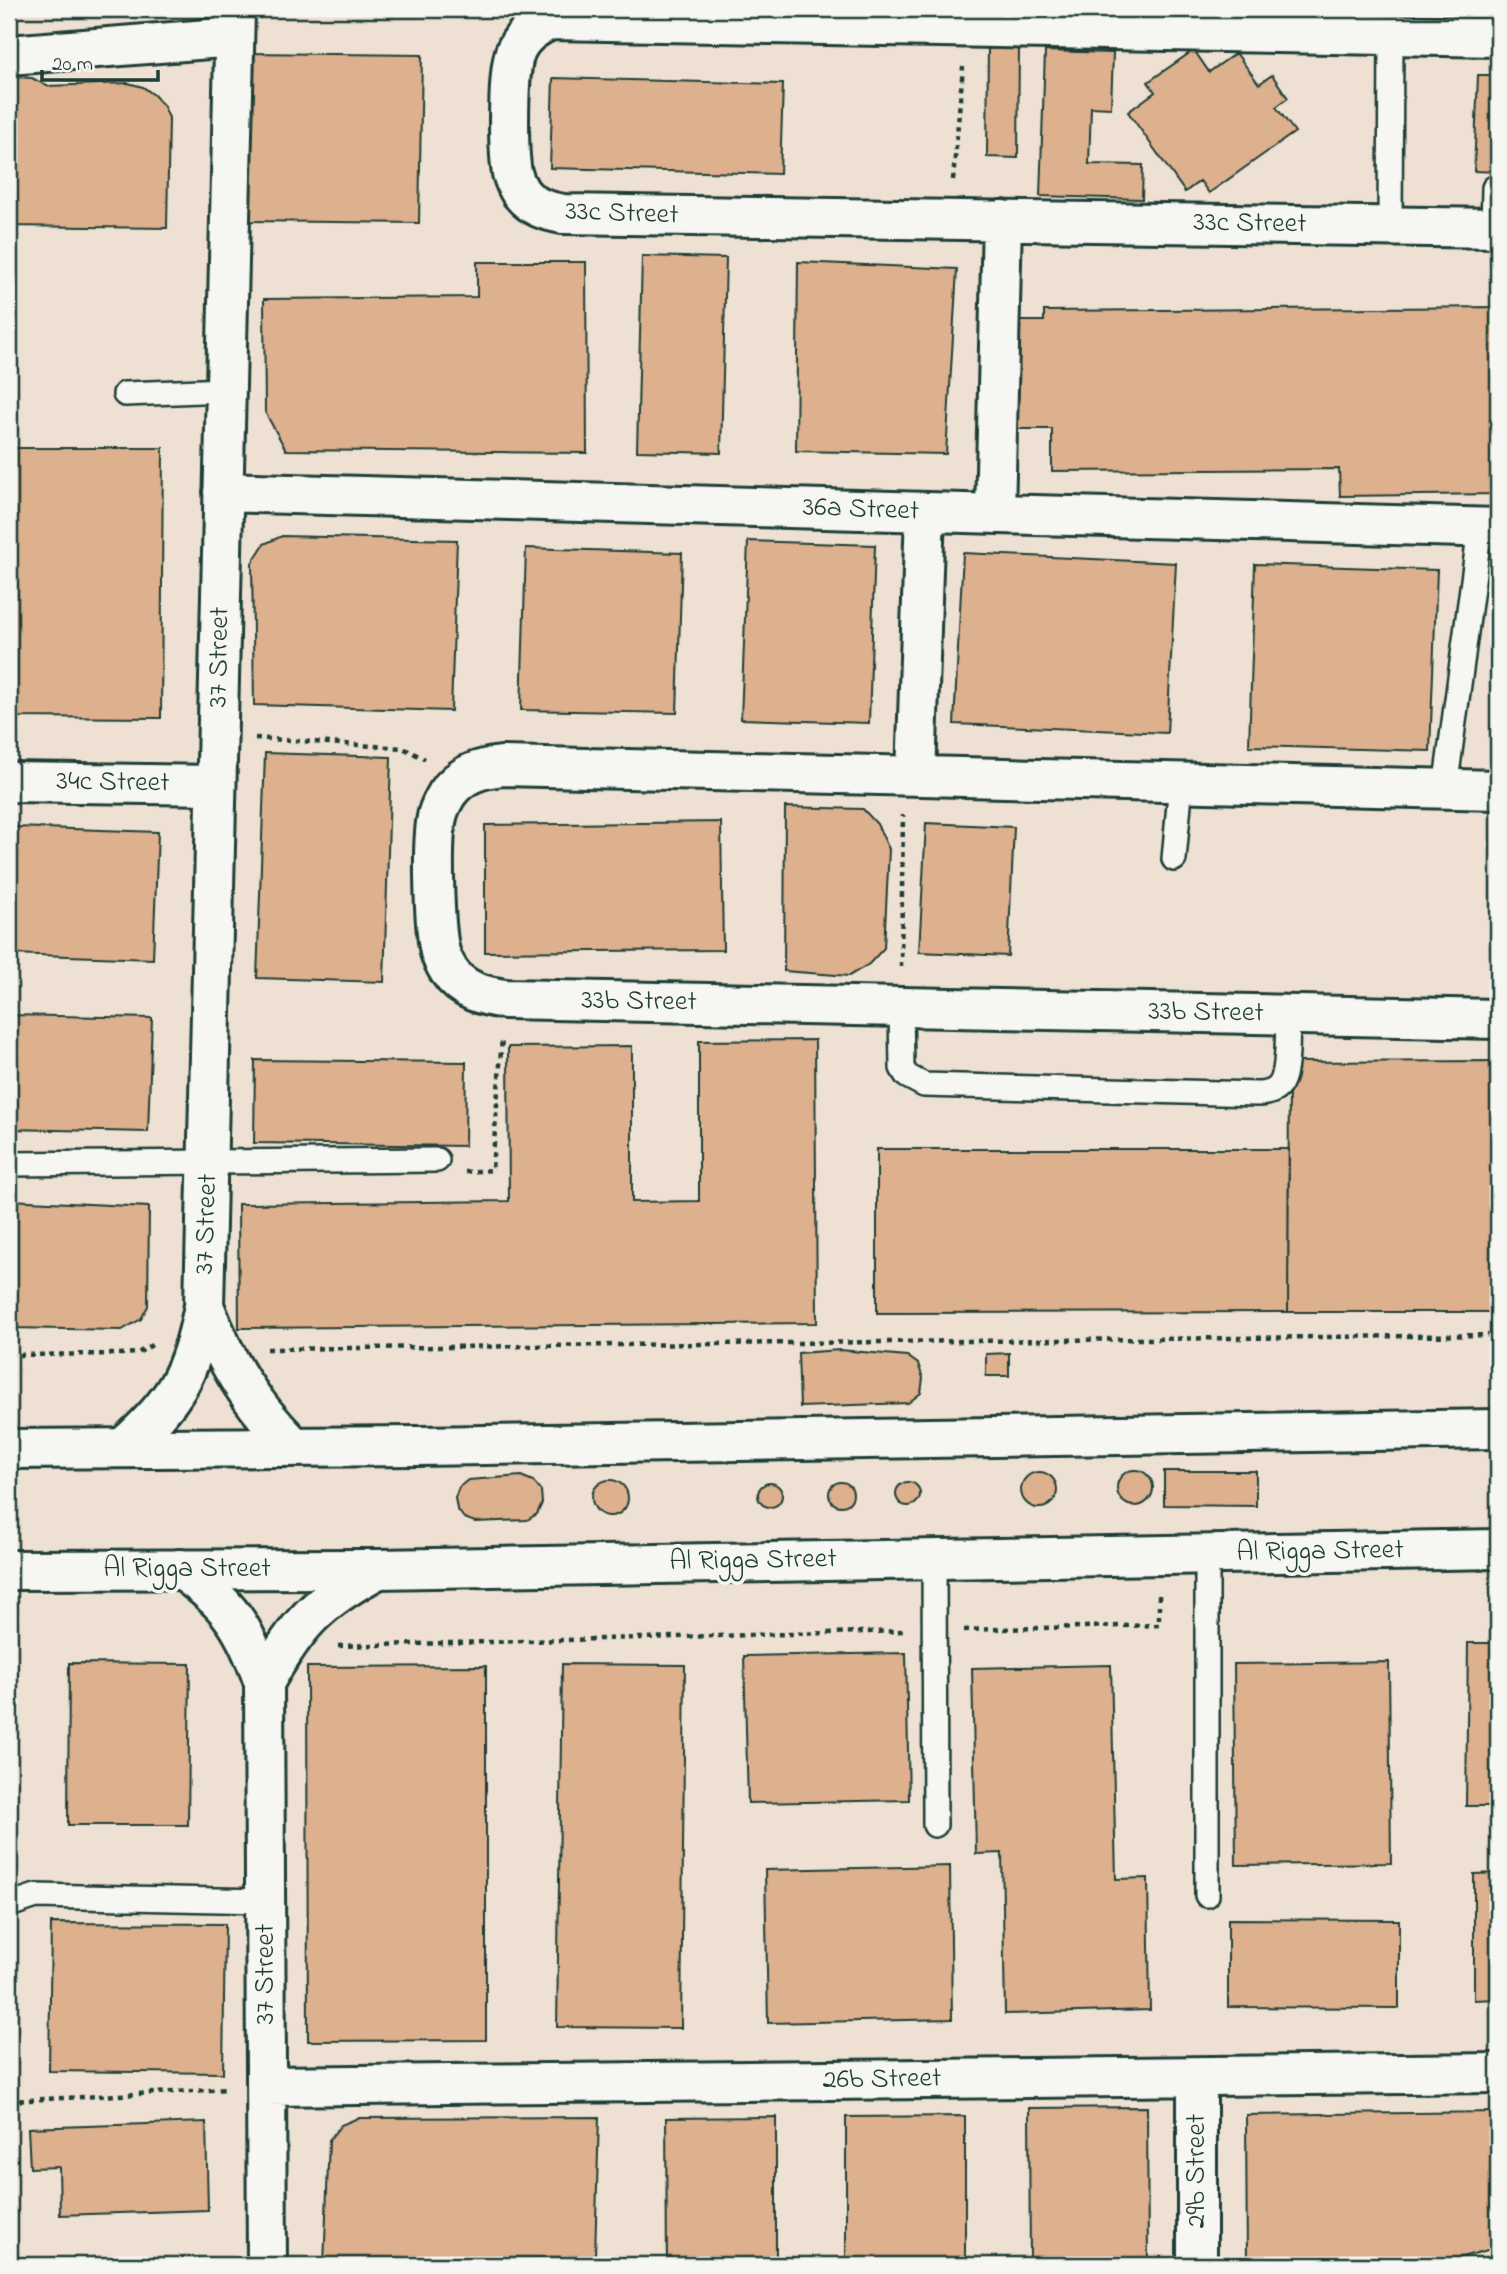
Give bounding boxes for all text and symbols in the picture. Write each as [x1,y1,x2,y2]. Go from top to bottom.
scale bar [42,38,158,82]
text: 20 m [52,50,93,80]
street label: 33c Street [565,192,679,236]
street label: 33c Street [1193,203,1307,245]
street label: 36a Street [802,487,920,533]
street label: 37 Street [199,606,241,708]
street label: 34c Street [56,762,170,804]
street label: 33b Street [581,980,697,1024]
street label: 33b Street [1148,991,1264,1035]
street label: 37 Street [185,1173,229,1275]
street label: Al Rigga Street [1236,1530,1404,1574]
street label: Al Rigga Street [669,1539,837,1583]
street label: Al Rigga Street [103,1549,271,1590]
street label: 37 Street [246,1924,287,2024]
street label: 26b Street [822,2058,942,2102]
street label: 29b Street [1177,2114,1218,2228]

